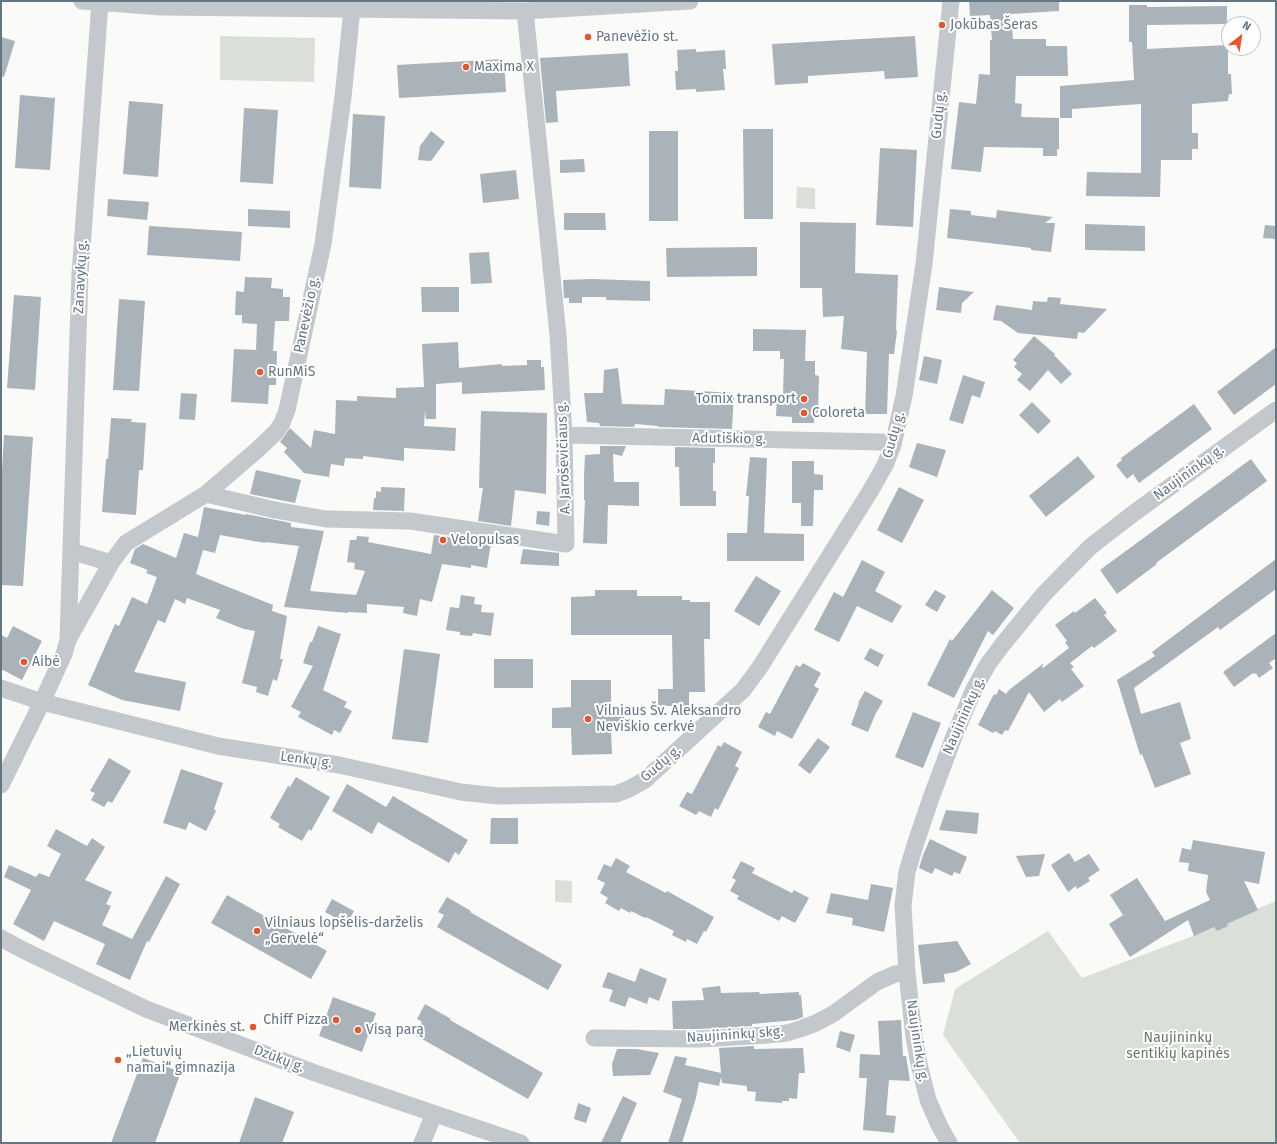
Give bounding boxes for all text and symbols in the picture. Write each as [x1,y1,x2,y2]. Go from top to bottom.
north arrow [1221,16,1261,56]
place label: Jokūbas Šeras [950,17,1038,33]
text: N [1240,19,1253,33]
marker: Jokūbas Šeras [937,20,947,30]
place label: Panevėžio st. [596,29,678,45]
marker: Panevėžio st. [583,32,593,42]
place label: Maxima X [474,59,534,75]
marker: Maxima X [461,62,471,72]
street label: Gudų g. [928,90,950,140]
street label: Zanavykų g. [71,240,91,314]
street label: Panevėžio g. [291,275,323,355]
place label: RunMiS [268,364,315,380]
marker: RunMiS [255,367,265,377]
place label: Tomix transport [696,391,796,407]
marker: Tomix transport [799,394,809,404]
street label: A. Jaroševičiaus g. [554,402,574,514]
place label: Coloreta [812,405,865,421]
marker: Coloreta [799,408,809,418]
street label: Gudų g. [879,410,909,460]
street label: Adutiškio g. [692,430,766,448]
street label: Naujininkų g. [1150,442,1228,504]
place label: Velopulsas [451,532,519,548]
marker: Velopulsas [438,535,448,545]
place label: Aibė [32,654,60,670]
marker: Aibė [19,657,29,667]
street label: Naujininkų g. [939,675,989,757]
place label: Vilniaus Šv. Aleksandro Neviškio cerkvė [596,703,741,736]
marker: Vilniaus Šv. Aleksandro Neviškio cerkvė [583,714,593,724]
street label: Gudų g. [637,742,685,786]
street label: Lenkų g. [279,748,333,772]
place label: Vilniaus lopšelis-darželis „Gervelė“ [265,915,423,948]
marker: Vilniaus lopšelis-darželis „Gervelė“ [252,926,262,936]
street label: Naujininkų g. [902,999,932,1083]
place label: Chiff Pizza [263,1012,328,1028]
marker: Chiff Pizza [331,1015,341,1025]
place label: Merkinės st. [169,1019,245,1035]
marker: Merkinės st. [248,1022,258,1032]
place label: Visą parą [366,1022,424,1038]
street label: Naujininkų skg. [686,1023,784,1047]
marker: Visą parą [353,1025,363,1035]
park label: Naujininkų sentikių kapinės [1126,1030,1230,1062]
street label: Dzūkų g. [251,1042,307,1076]
place label: „Lietuvių namai“ gimnazija [126,1044,235,1076]
marker: „Lietuvių namai“ gimnazija [113,1055,123,1065]

